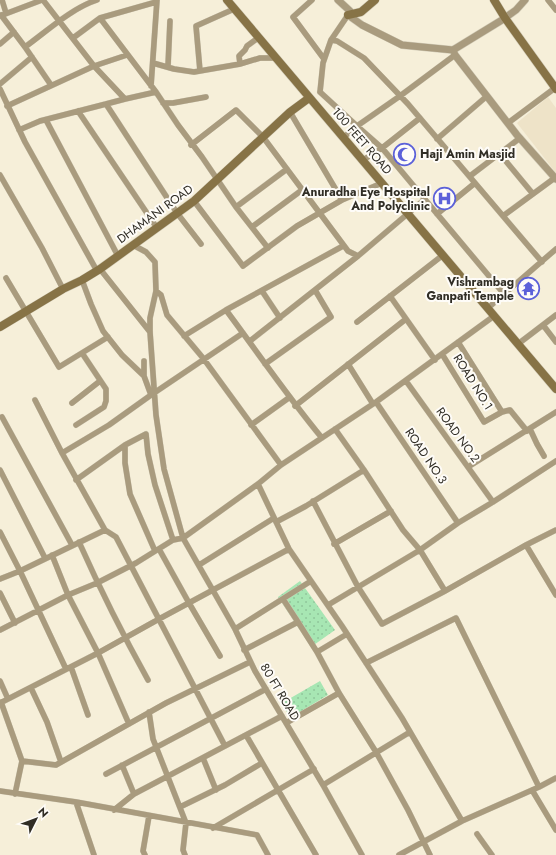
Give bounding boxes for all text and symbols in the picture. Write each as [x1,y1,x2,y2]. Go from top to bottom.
street label: 100 FEET ROAD [328,104,396,178]
mosque icon: Haji Amin Masjid [391,141,417,167]
place label: Haji Amin Masjid [420,145,515,163]
street label: DHAMANI ROAD [113,180,197,248]
place label: Anuradha Eye Hospital And Polyclinic [301,183,430,215]
hospital icon: Anuradha Eye Hospital And Polyclinic [432,186,458,212]
place label: Vishrambag Ganpati Temple [426,273,514,305]
temple icon: Vishrambag Ganpati Temple [516,276,542,302]
street label: ROAD NO.1 [449,351,497,413]
street label: ROAD NO.2 [432,404,484,466]
street label: ROAD NO.3 [401,424,452,488]
street label: 80 FT ROAD [256,660,304,724]
north arrow [16,799,56,839]
text: N [35,804,52,821]

